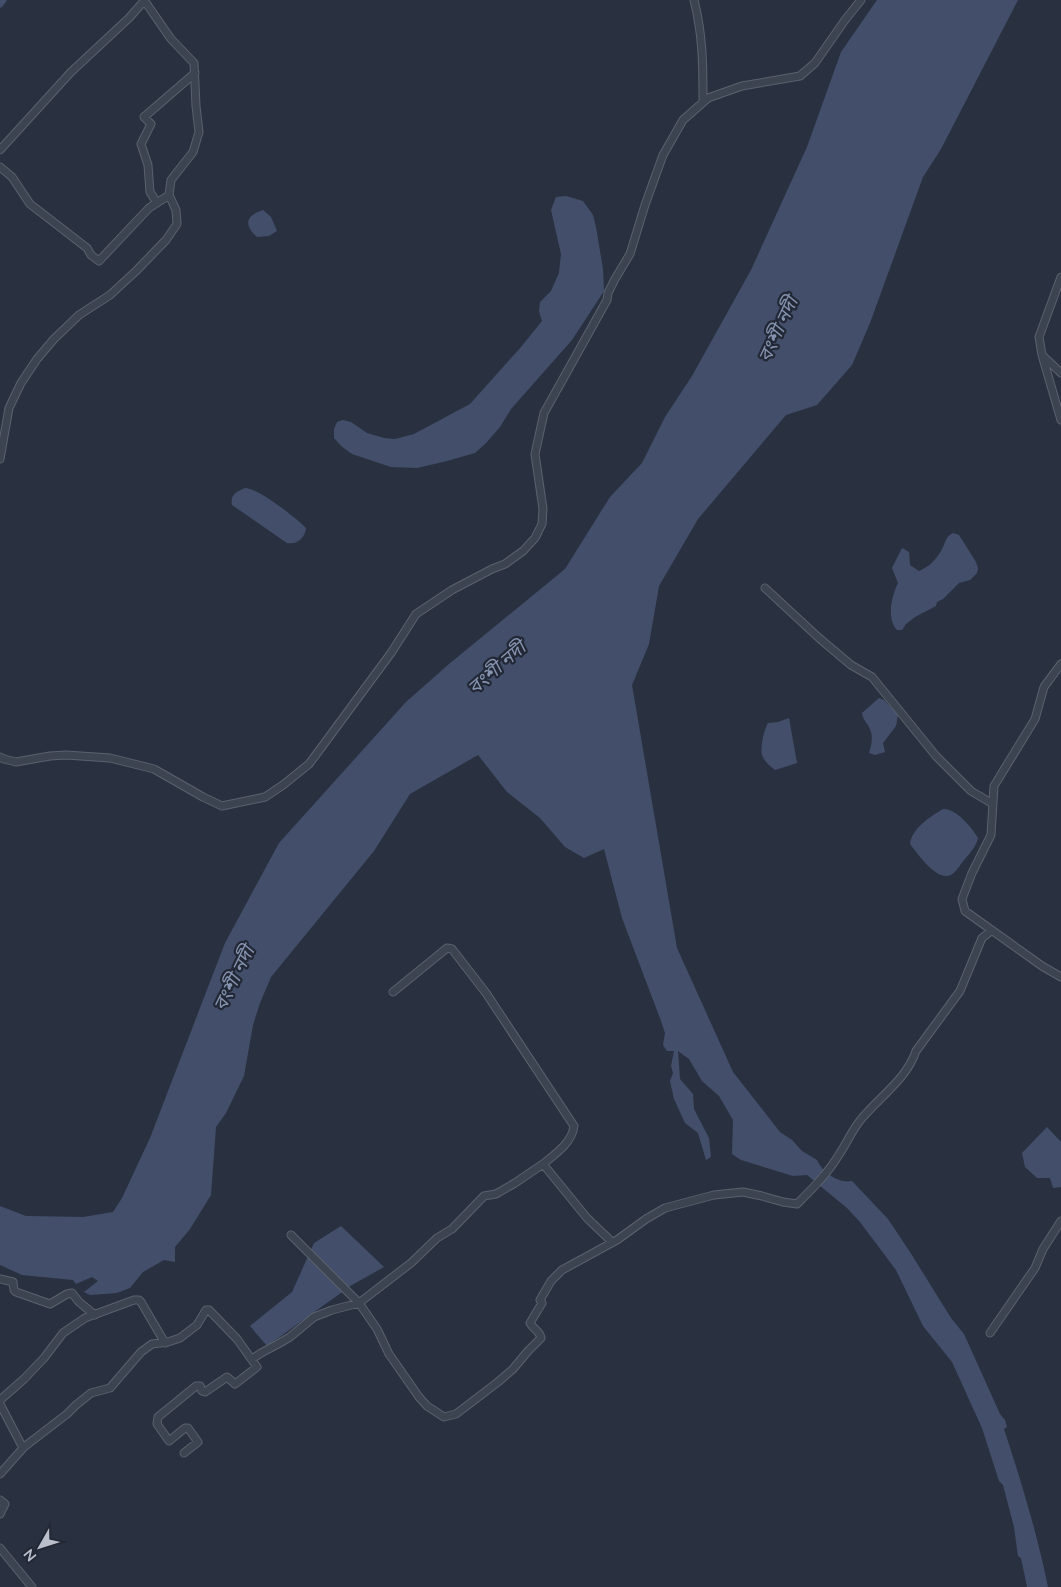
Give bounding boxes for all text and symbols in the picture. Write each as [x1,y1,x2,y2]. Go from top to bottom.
water label: বংশী নদী [752,289,804,365]
water label: বংশী নদী [462,633,533,698]
water label: বংশী নদী [208,938,260,1014]
north arrow [15,1522,65,1572]
text: N [20,1546,40,1565]

